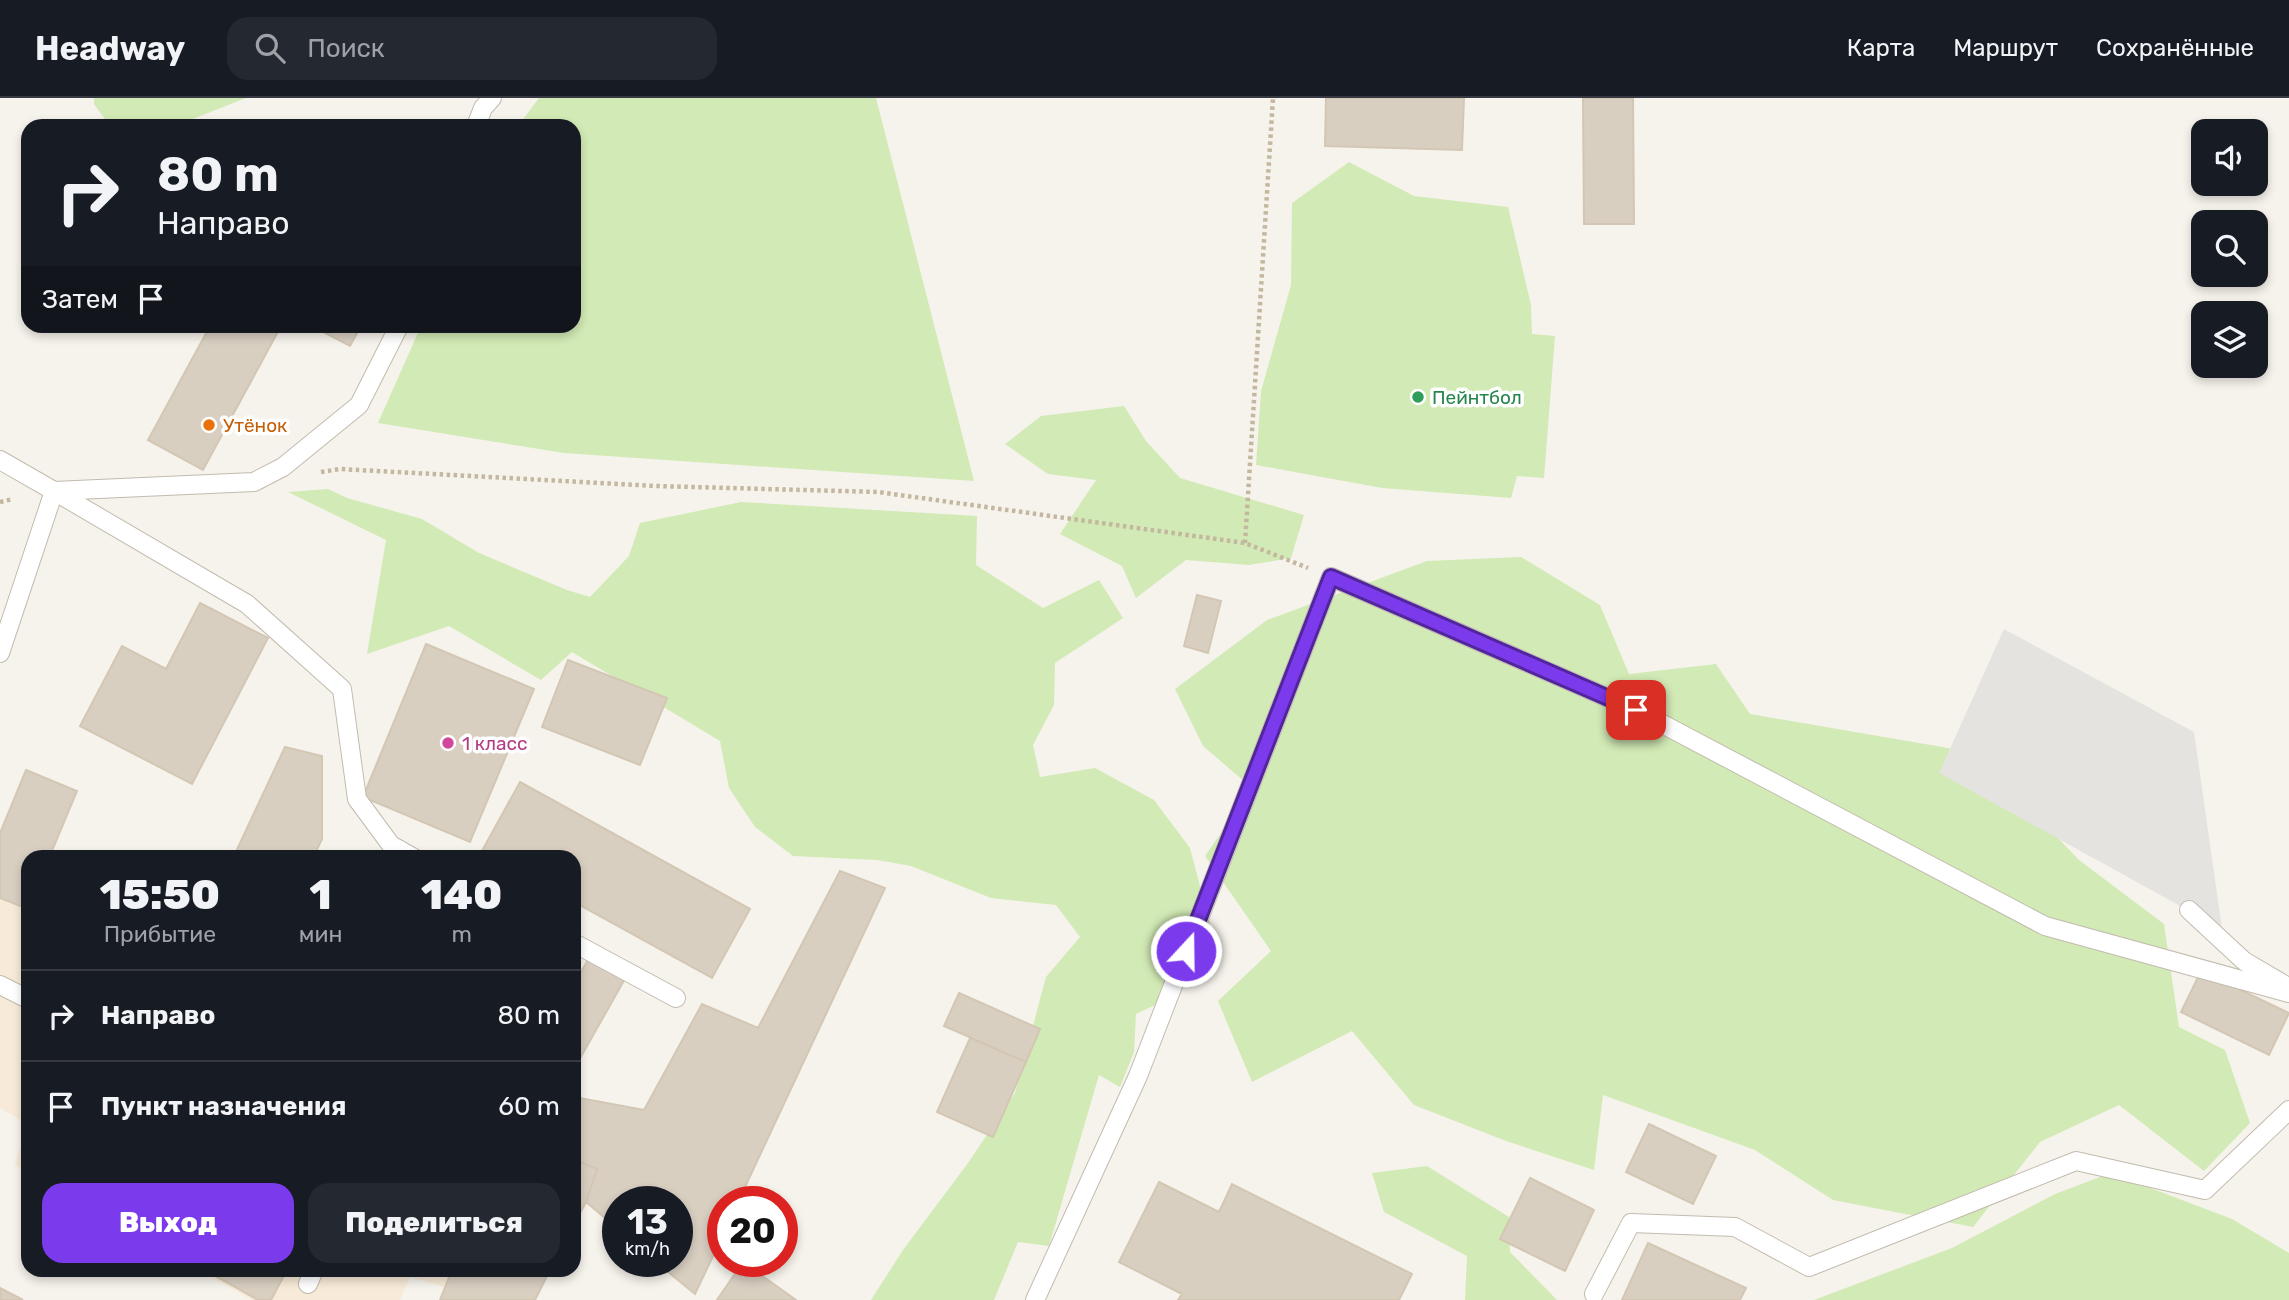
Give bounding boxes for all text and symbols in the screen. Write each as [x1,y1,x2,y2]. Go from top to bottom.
search box [227,17,717,80]
text: Headway [35,29,185,68]
icon: search [251,29,289,67]
text: Поиск [307,33,385,64]
text: Карта [1847,34,1915,62]
text: Маршрут [1953,34,2058,62]
text: Сохранённые [2096,34,2254,62]
map controls [2191,119,2268,378]
button: sound [2191,119,2268,196]
text: 80 m [157,145,279,203]
icon: right [42,147,133,238]
text: Направо [157,204,290,242]
button: search [2191,210,2268,287]
icon: arrive [132,280,170,318]
text: Затем [42,284,118,315]
button: layers [2191,301,2268,378]
place label: Пейнтбол [1432,386,1522,409]
marker: Пейнтбол [1410,389,1426,405]
place label: Утёнок [223,414,287,437]
marker: Утёнок [201,417,217,433]
pin [1606,680,1666,740]
icon: arrive [1617,691,1655,729]
place label: 1 класс [462,732,527,755]
marker: 1 класс [440,735,456,751]
text: 15:50 [100,870,220,920]
text: 1 [310,870,332,920]
text: 140 [421,870,502,920]
position arrow [1149,914,1223,988]
text: Прибытие [104,920,216,948]
text: мин [299,920,342,948]
text: m [451,920,472,948]
icon: right [42,997,80,1035]
text: Направо [101,1000,215,1031]
text: 80 m [497,1000,560,1031]
icon: arrive [42,1088,80,1126]
text: Пункт назначения [101,1091,346,1122]
text: 60 m [498,1091,560,1122]
button: Выход [42,1183,294,1263]
button: Поделиться [308,1183,560,1263]
speed limit sign: 20 [707,1186,798,1277]
text: 13 [627,1201,668,1243]
text: km/h [625,1238,670,1260]

